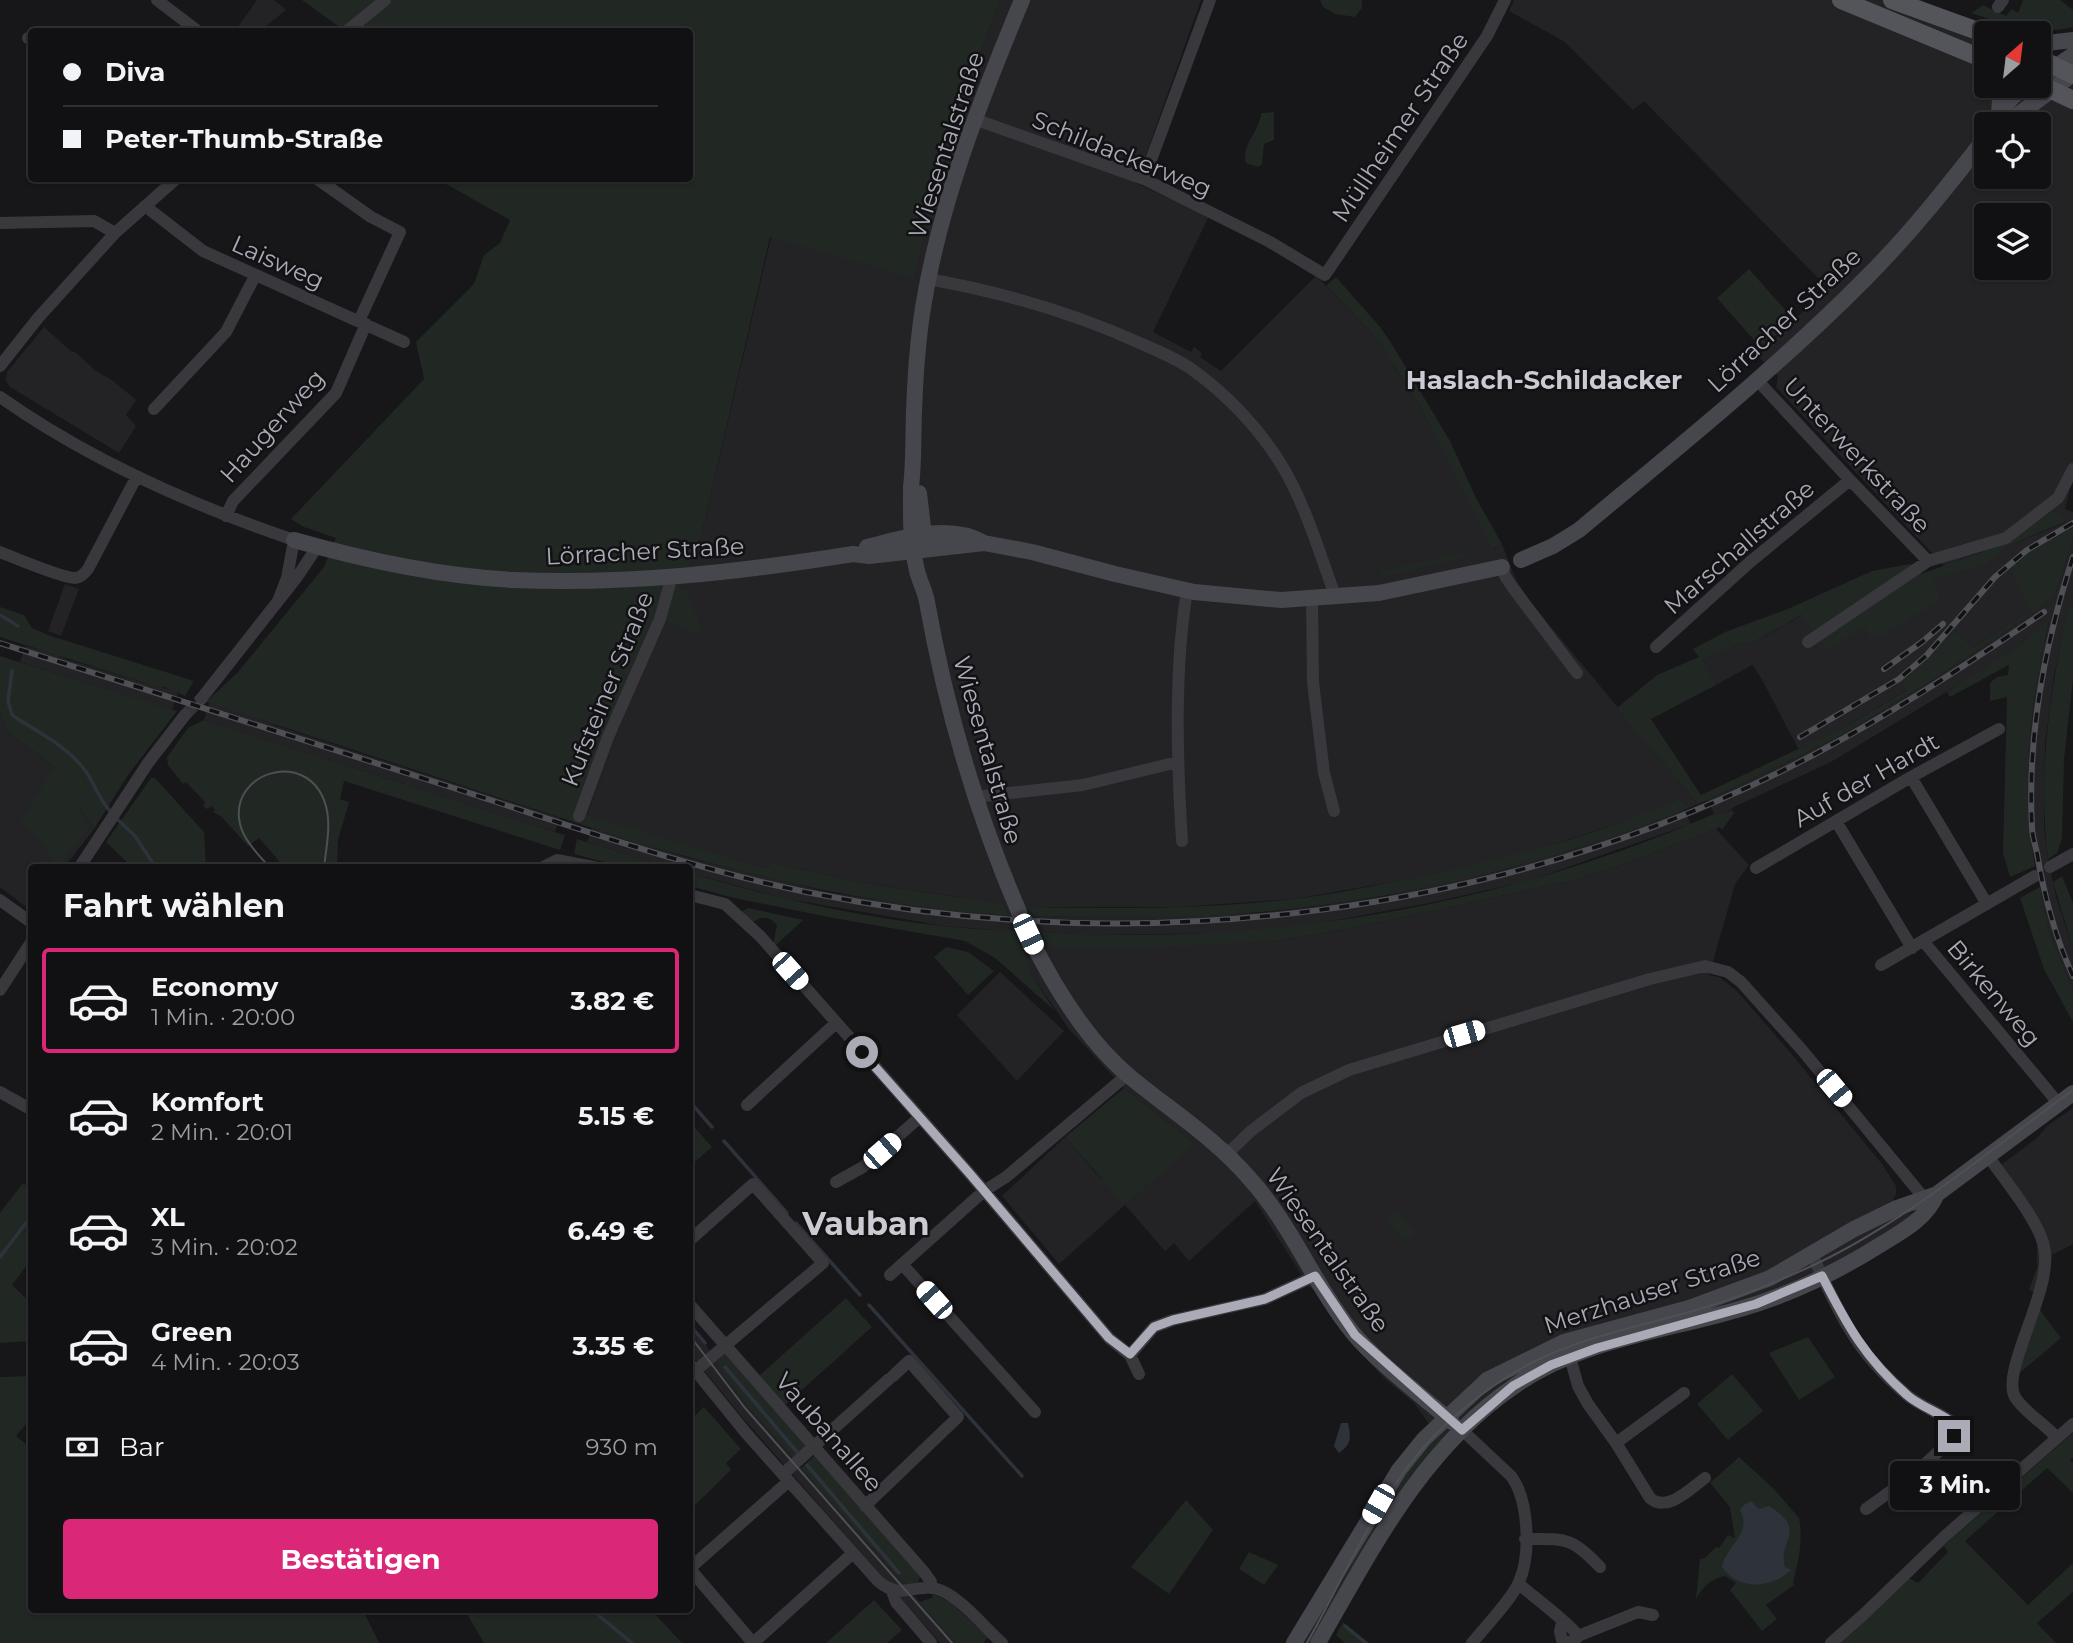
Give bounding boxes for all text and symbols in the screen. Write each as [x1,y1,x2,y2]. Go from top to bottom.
north arrow [1974,21,2051,98]
map controls [1974,21,2051,280]
street label: Müllheimer Straße [1326,27,1474,227]
street label: Wiesentalstraße [902,48,990,242]
text: Diva [105,56,165,88]
street label: Schildackerweg [1028,105,1216,203]
button: locate [1974,112,2051,189]
text: Peter-Thumb-Straße [105,123,383,155]
button: layers [1974,203,2051,280]
street label: Laisweg [227,229,329,295]
street label: Lörracher Straße [1701,242,1867,398]
street label: Haugerweg [214,363,330,489]
district label: Haslach-Schildacker [1406,364,1682,396]
street label: Unterwerkstraße [1777,371,1937,539]
street label: Marschallstraße [1658,474,1820,620]
street label: Lörracher Straße [545,531,745,571]
street label: Kufsteiner Straße [555,587,659,791]
street label: Wiesentalstraße [947,653,1029,847]
street label: Auf der Hardt [1788,727,1944,833]
text: Fahrt wählen [63,886,285,925]
car [1010,911,1047,957]
street label: Birkenweg [1941,934,2047,1052]
car [769,948,812,994]
icon: car [67,969,130,1032]
text: Economy [151,971,278,1003]
text: 3.82 € [571,985,654,1017]
text: 1 Min. · 20:00 [151,1003,295,1031]
car [1441,1018,1488,1050]
route start [846,1036,878,1068]
car [1813,1065,1856,1111]
icon: car [67,1084,130,1147]
text: Komfort [151,1086,264,1118]
text: 5.15 € [578,1100,654,1132]
text: 2 Min. · 20:01 [151,1118,293,1146]
car [860,1129,905,1173]
street label: Wiesentalstraße [1260,1162,1396,1338]
icon: car [67,1199,130,1262]
text: XL [151,1201,185,1233]
district label: Vauban [801,1204,930,1243]
text: 6.49 € [568,1215,654,1247]
text: 3 Min. · 20:02 [151,1233,298,1261]
street label: Merzhauser Straße [1540,1242,1764,1340]
car [913,1277,956,1323]
icon: car [67,1314,130,1377]
text: Green [151,1316,233,1348]
text: 3.35 € [572,1330,654,1362]
text: 4 Min. · 20:03 [151,1348,300,1376]
street label: Vaubanallee [769,1367,889,1497]
route end [1938,1420,1970,1452]
icon: cash [63,1428,101,1466]
text: Bar [119,1431,164,1463]
text: 930 m [586,1433,658,1461]
callout: 3 Min. [1889,1460,2019,1510]
text: 3 Min. [1920,1471,1990,1499]
car [1359,1481,1398,1527]
button: Bestätigen [63,1519,658,1599]

